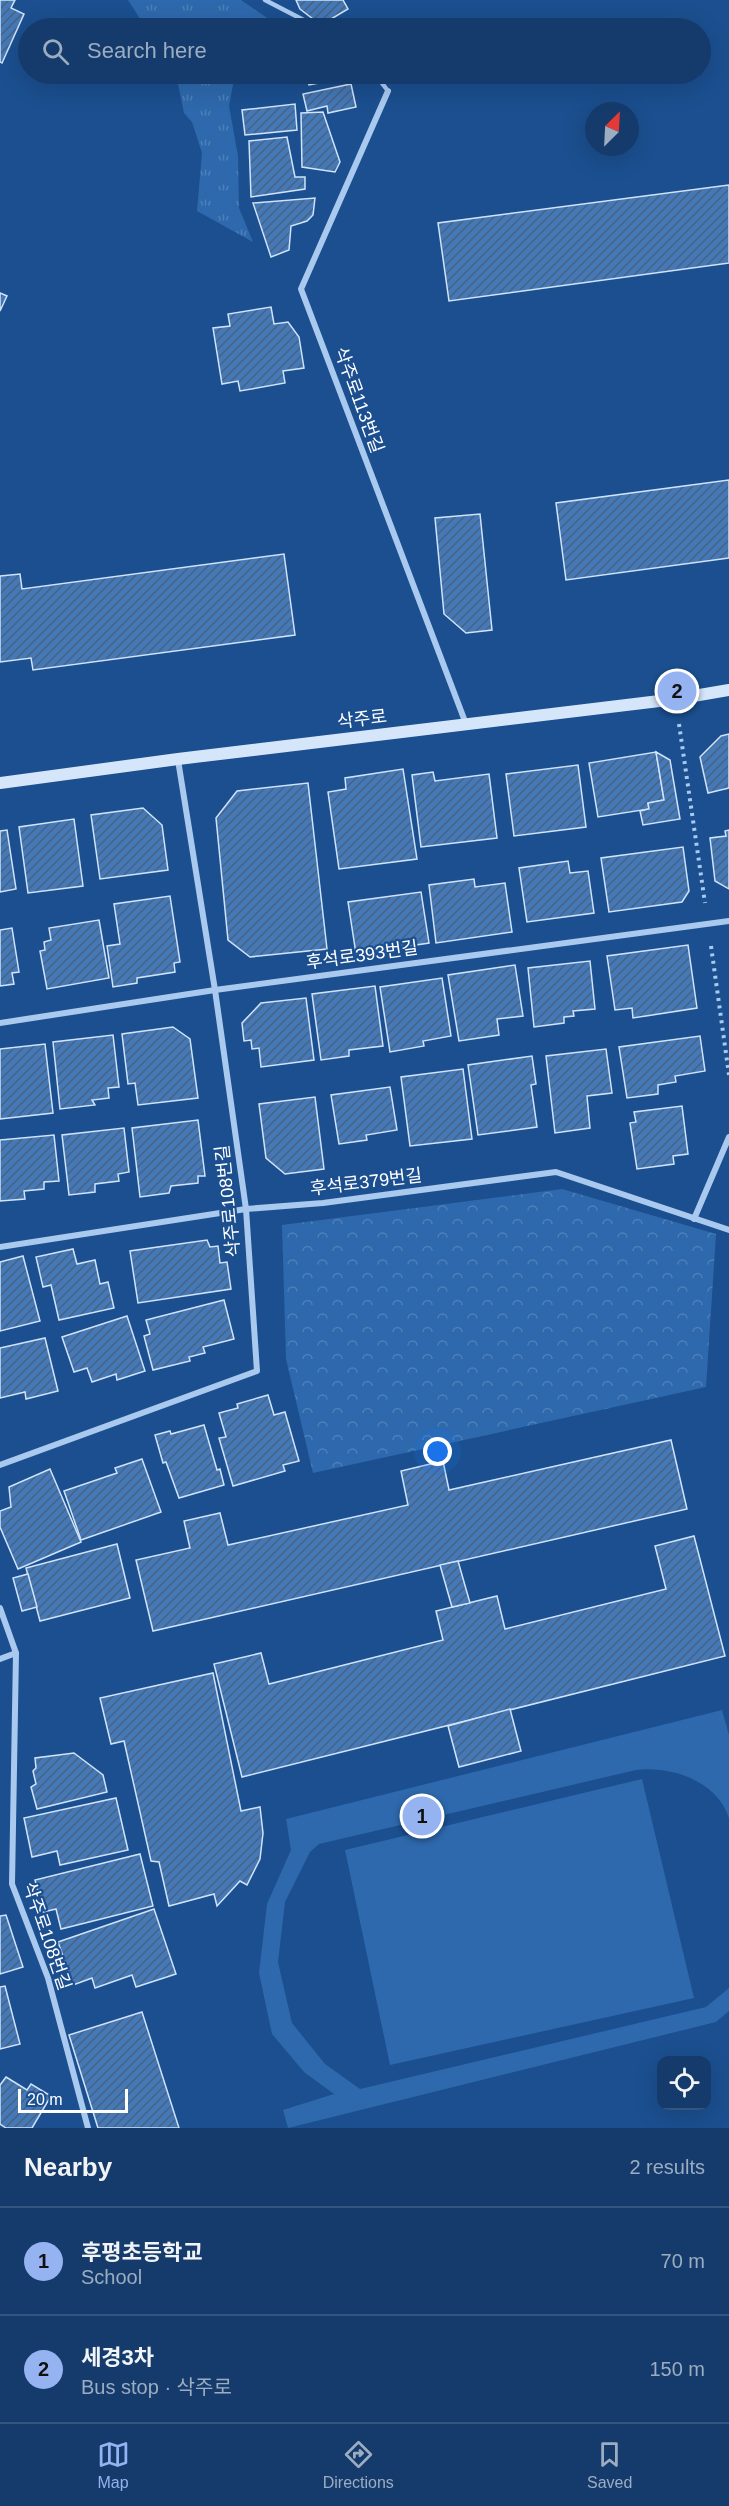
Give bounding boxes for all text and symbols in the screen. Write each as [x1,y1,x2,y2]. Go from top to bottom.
search box [18,18,711,84]
icon: search [39,35,72,68]
text: Search here [87,38,207,63]
north arrow [585,102,639,156]
street label: 삭주로113번길 [331,344,387,456]
pin: 2 [658,668,696,714]
street label: 삭주로 [336,706,388,732]
street label: 후석로393번길 [305,937,419,973]
street label: 삭주로108번길 [212,1144,244,1258]
street label: 후석로379번길 [309,1165,423,1199]
your location [423,1437,452,1466]
pin: 1 [402,1794,442,1838]
street label: 삭주로108번길 [19,1879,75,1993]
map controls [657,2056,711,2110]
button: locate [657,2056,711,2110]
scale bar [18,2086,128,2114]
text: 20 m [27,2091,63,2108]
text: Nearby [24,2152,112,2182]
text: 2 results [629,2156,705,2178]
text: 후평초등학교 [81,2240,202,2265]
text: 1 [38,2250,49,2272]
text: 70 m [661,2250,705,2272]
text: School [81,2266,142,2288]
text: 세경3차 [81,2345,154,2370]
text: 2 [38,2358,49,2380]
text: 150 m [649,2358,705,2380]
text: Bus stop · 삭주로 [81,2376,232,2398]
tab: Map [97,2438,130,2492]
tab: Directions [323,2438,394,2492]
tab: Saved [587,2438,632,2492]

